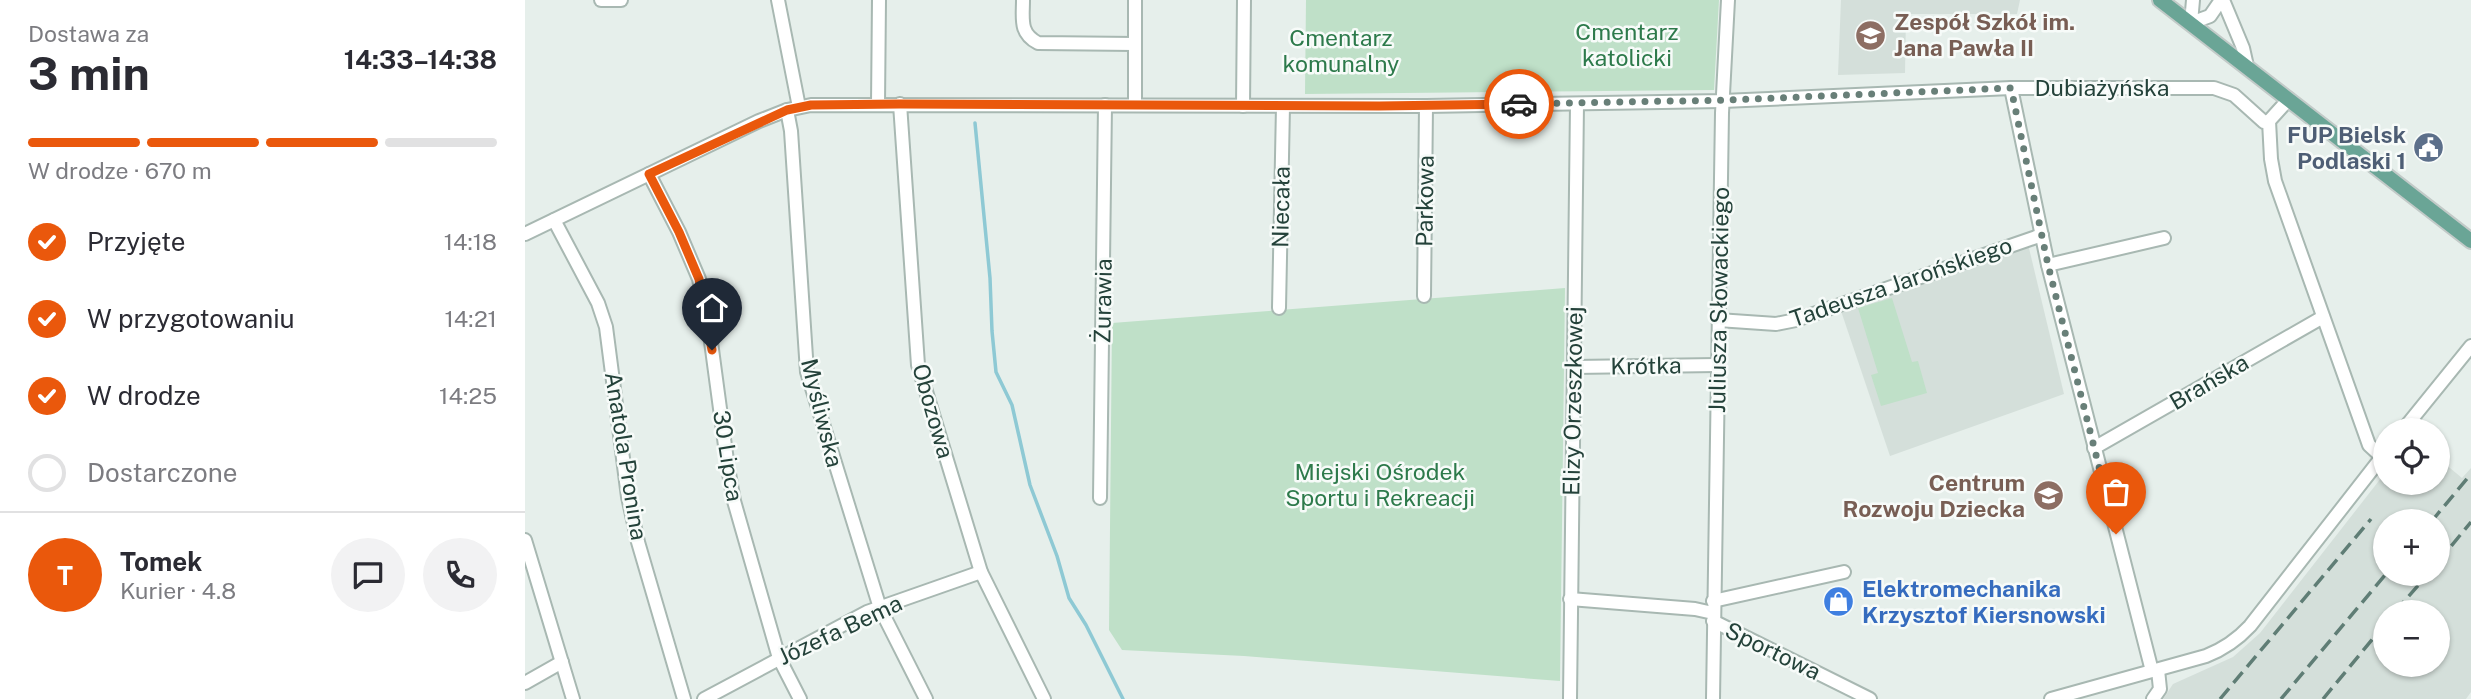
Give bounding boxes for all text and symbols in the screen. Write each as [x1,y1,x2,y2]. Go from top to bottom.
place label: Zespół Szkół im. Jana Pawła II [1894,8,2075,61]
park label: Cmentarz katolicki [1575,18,1679,71]
school or university icon: Zespół Szkół im. Jana Pawła II [1854,18,1888,52]
text: Dostawa za [28,20,149,47]
park label: Cmentarz komunalny [1283,24,1399,77]
text: 14:33–14:38 [344,44,497,75]
text: 3 min [28,46,150,100]
courier [1484,69,1554,139]
street label: Dubiażyńska [2035,74,2169,101]
icon: car [1500,85,1538,123]
place label: FUP Bielsk Podlaski 1 [2287,121,2406,174]
public building icon: FUP Bielsk Podlaski 1 [2412,131,2446,165]
street label: Parkowa [1410,155,1439,247]
text: W drodze · 670 m [28,157,212,184]
street label: Niecała [1266,166,1295,248]
street label: Juliusza Słowackiego [1703,187,1734,413]
icon: check [28,223,66,261]
text: Przyjęte [87,226,186,257]
text: 14:18 [444,228,497,255]
street label: Tadeusza Jarońskiego [1786,231,2015,332]
street label: Żurawia [1088,258,1117,344]
pin [682,278,742,350]
icon: home [693,289,731,327]
icon: check [28,300,66,338]
text: W przygotowaniu [87,303,295,334]
text: 14:21 [444,305,497,332]
street label: Elizy Orzeszkowej [1557,306,1588,496]
street label: Brańska [2164,348,2253,415]
street label: Krótka [1610,351,1682,380]
street label: Myśliwska [796,356,849,470]
street label: Obozowa [907,360,960,461]
street label: Anatola Pronina [600,370,653,542]
icon: check [28,377,66,415]
text: W drodze [87,380,201,411]
text: 14:25 [439,382,497,409]
street label: 30 Lipca [708,408,749,503]
map controls [2373,418,2450,677]
button: locate [2373,418,2450,495]
text: Dostarczone [87,457,238,488]
park label: Miejski Ośrodek Sportu i Rekreacji [1285,458,1475,511]
pin [2086,462,2146,534]
place label: Centrum Rozwoju Dziecka [1843,469,2025,522]
icon: bag [2097,473,2135,511]
school or university icon: Centrum Rozwoju Dziecka [2031,479,2065,513]
button: + [2373,509,2450,586]
button: chat [331,538,405,612]
button: phone [423,538,497,612]
text: Tomek [120,546,202,577]
text: T [57,560,73,591]
place label: Elektromechanika Krzysztof Kiersnowski [1862,575,2106,628]
text: Kurier · 4.8 [120,577,236,604]
shop icon: Elektromechanika Krzysztof Kiersnowski [1822,585,1856,619]
street label: Józefa Bema [773,589,906,670]
button: − [2373,600,2450,677]
street label: Sportowa [1721,616,1825,685]

